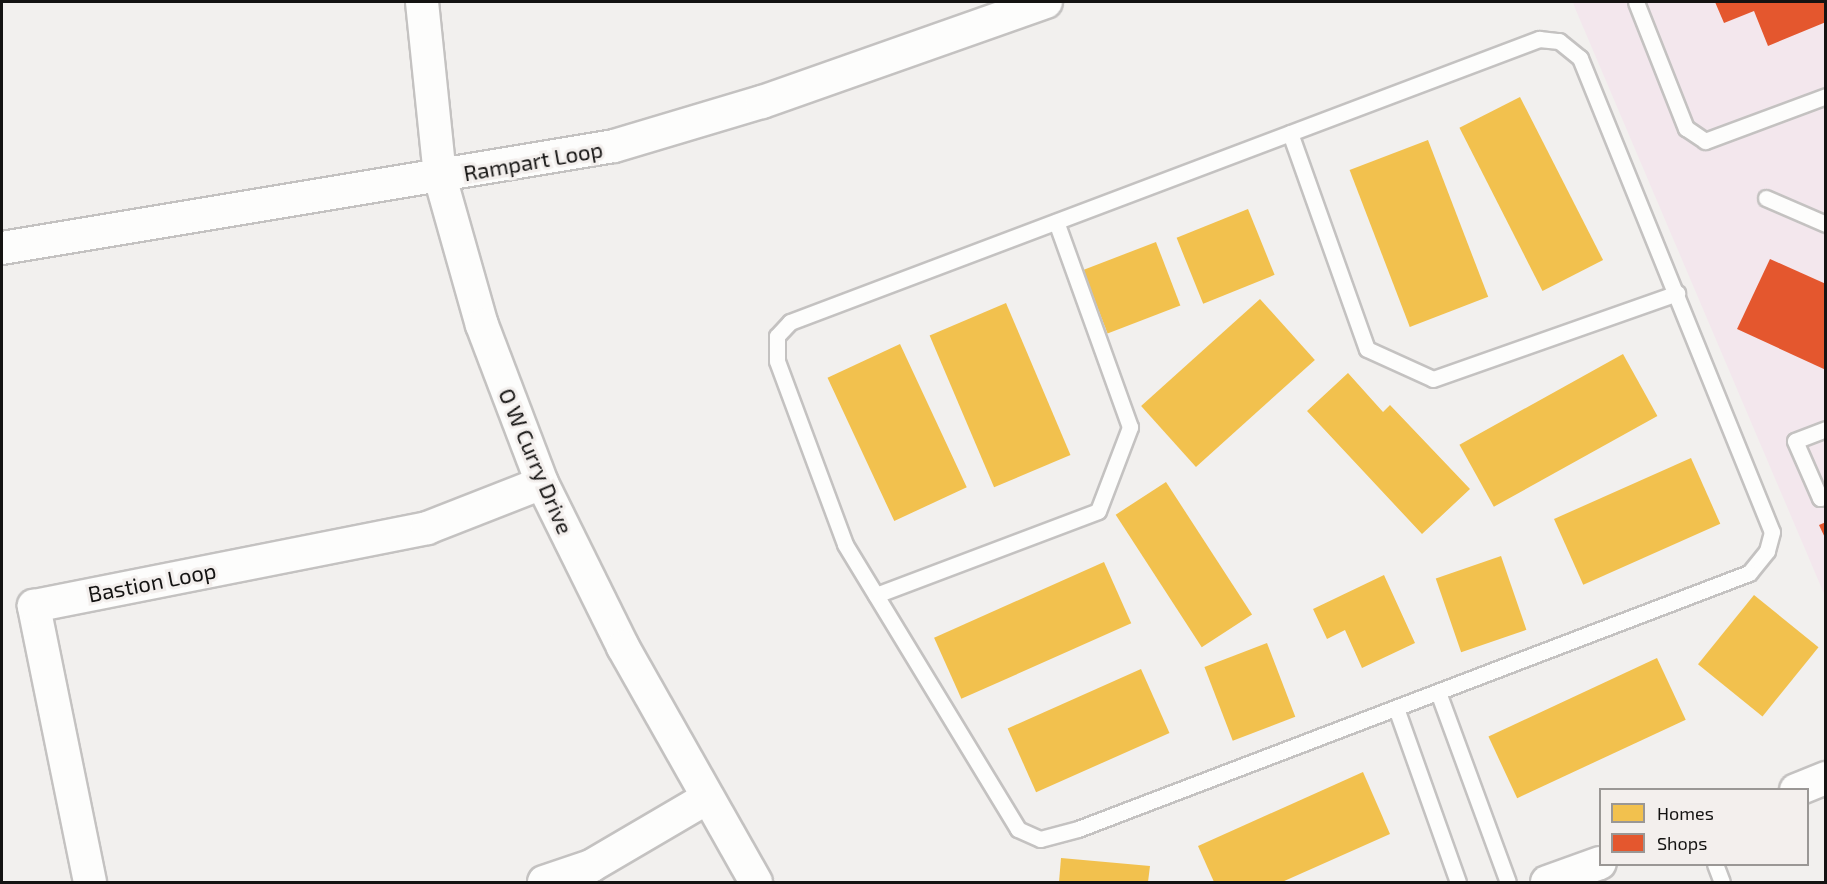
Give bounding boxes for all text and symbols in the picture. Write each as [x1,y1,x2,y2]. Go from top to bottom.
street label: Rampart Loop [461,136,605,186]
street label: O W Curry Drive [493,384,579,538]
street label: Bastion Loop [86,557,218,607]
legend [1599,788,1809,866]
text: Homes [1657,802,1714,824]
text: Shops [1657,832,1707,854]

